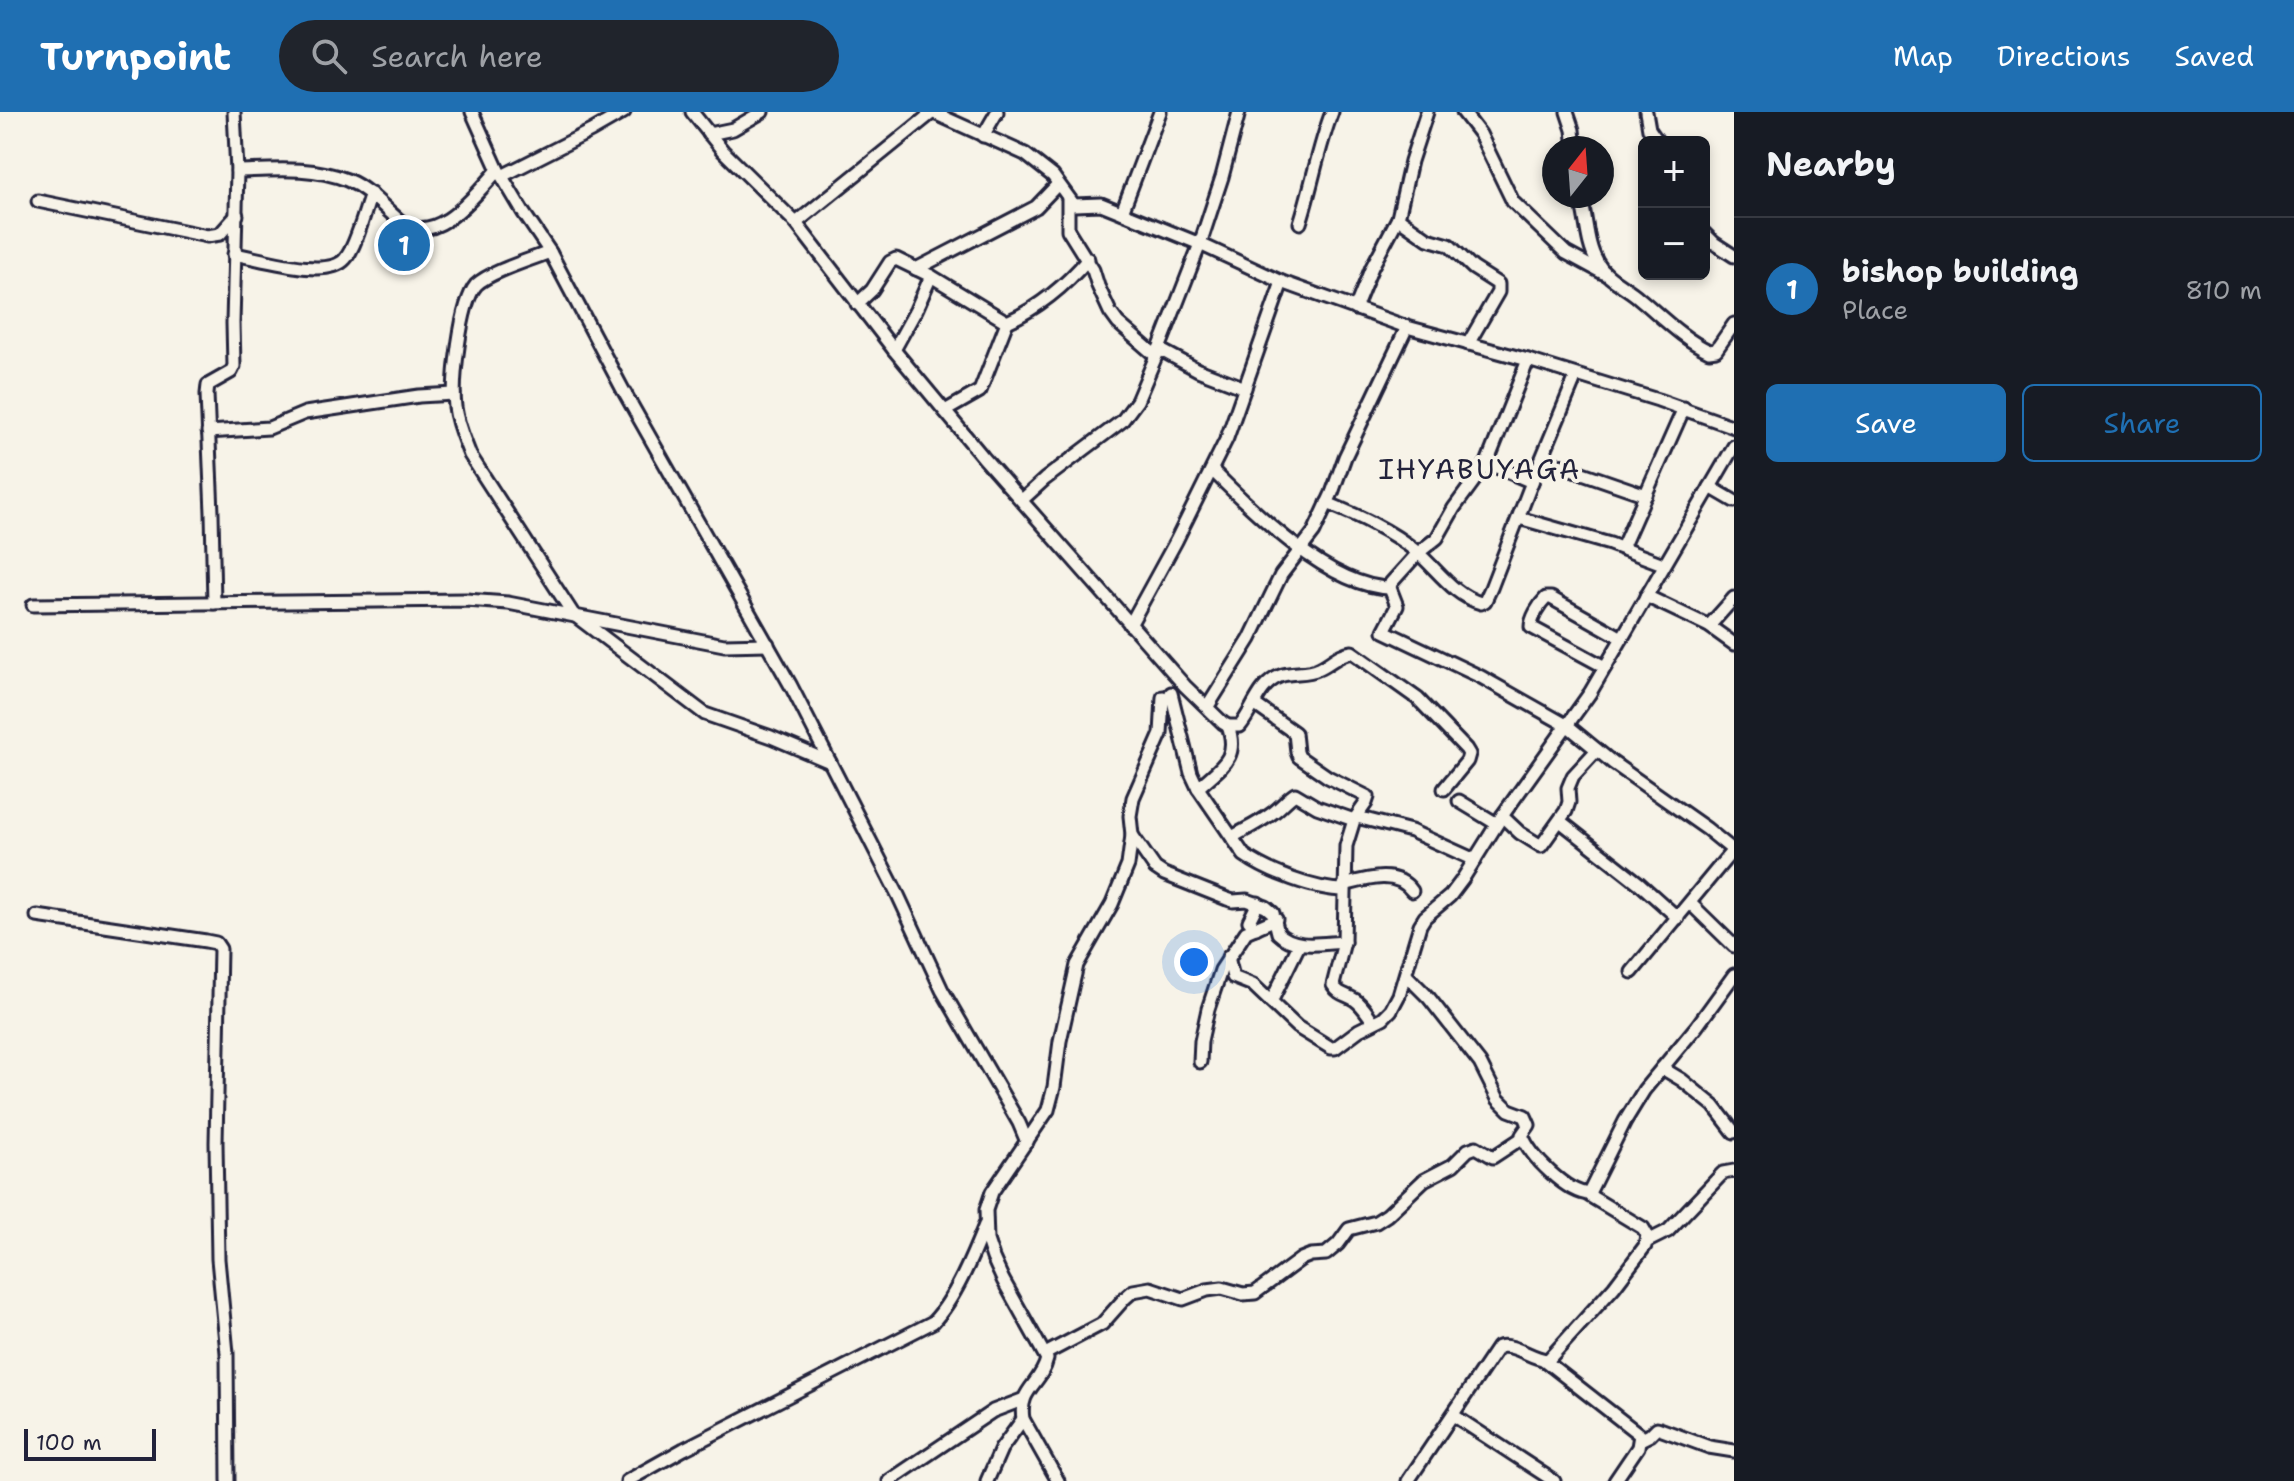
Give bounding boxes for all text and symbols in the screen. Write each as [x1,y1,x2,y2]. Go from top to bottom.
search box [279,20,839,92]
text: Turnpoint [40,31,231,82]
icon: search [307,34,351,78]
text: Search here [371,36,543,77]
text: Map [1893,37,1953,75]
text: Directions [1997,37,2131,75]
text: Saved [2175,37,2254,75]
north arrow [1542,136,1614,208]
map controls [1638,136,1710,280]
button: + [1638,136,1710,208]
text: Nearby [1766,141,1896,187]
button: − [1638,208,1710,280]
pin: 1 [378,215,430,275]
text: bishop building [1842,251,2078,292]
text: 1 [1786,272,1798,307]
text: 810 m [2185,272,2262,307]
text: Place [1842,292,1908,327]
button: Save [1766,384,2006,462]
button: Share [2022,384,2262,462]
district label: IHYABUYAGA [1379,450,1581,488]
your location [1174,942,1214,982]
scale bar [24,1425,156,1461]
text: 100 m [36,1428,102,1457]

